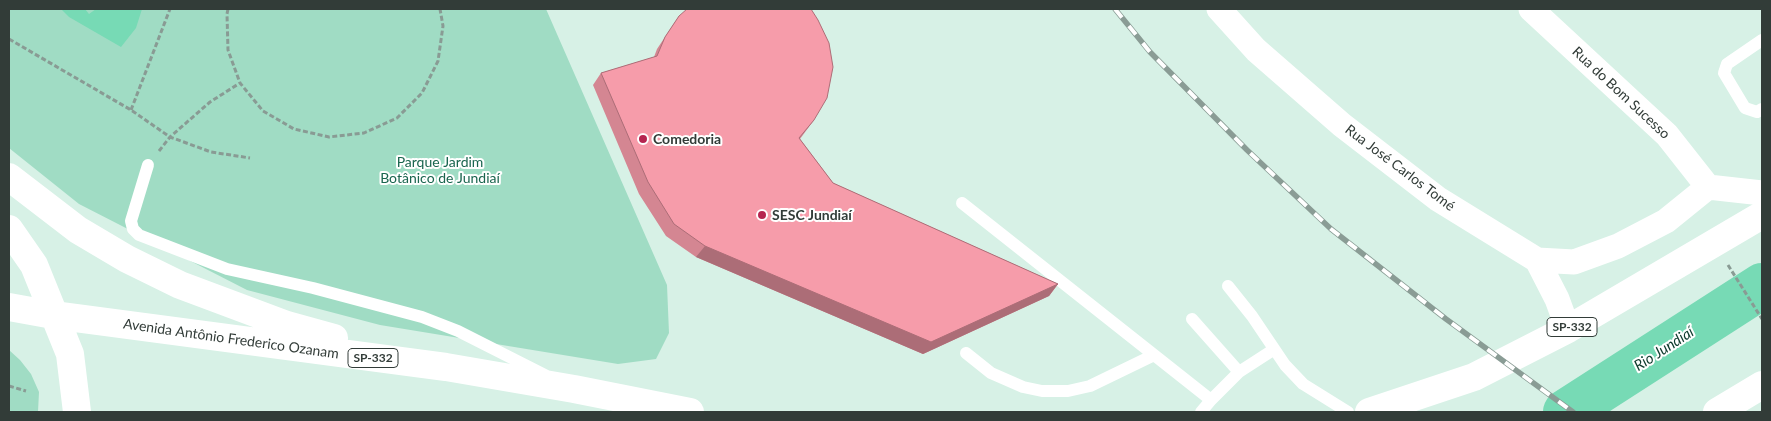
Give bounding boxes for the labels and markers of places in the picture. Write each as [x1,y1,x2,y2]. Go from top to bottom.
place label: Comedoria [653,131,721,147]
marker: Comedoria [637,133,649,145]
place label: SESC Jundiaí [772,207,852,223]
marker: SESC Jundiaí [756,209,768,221]

